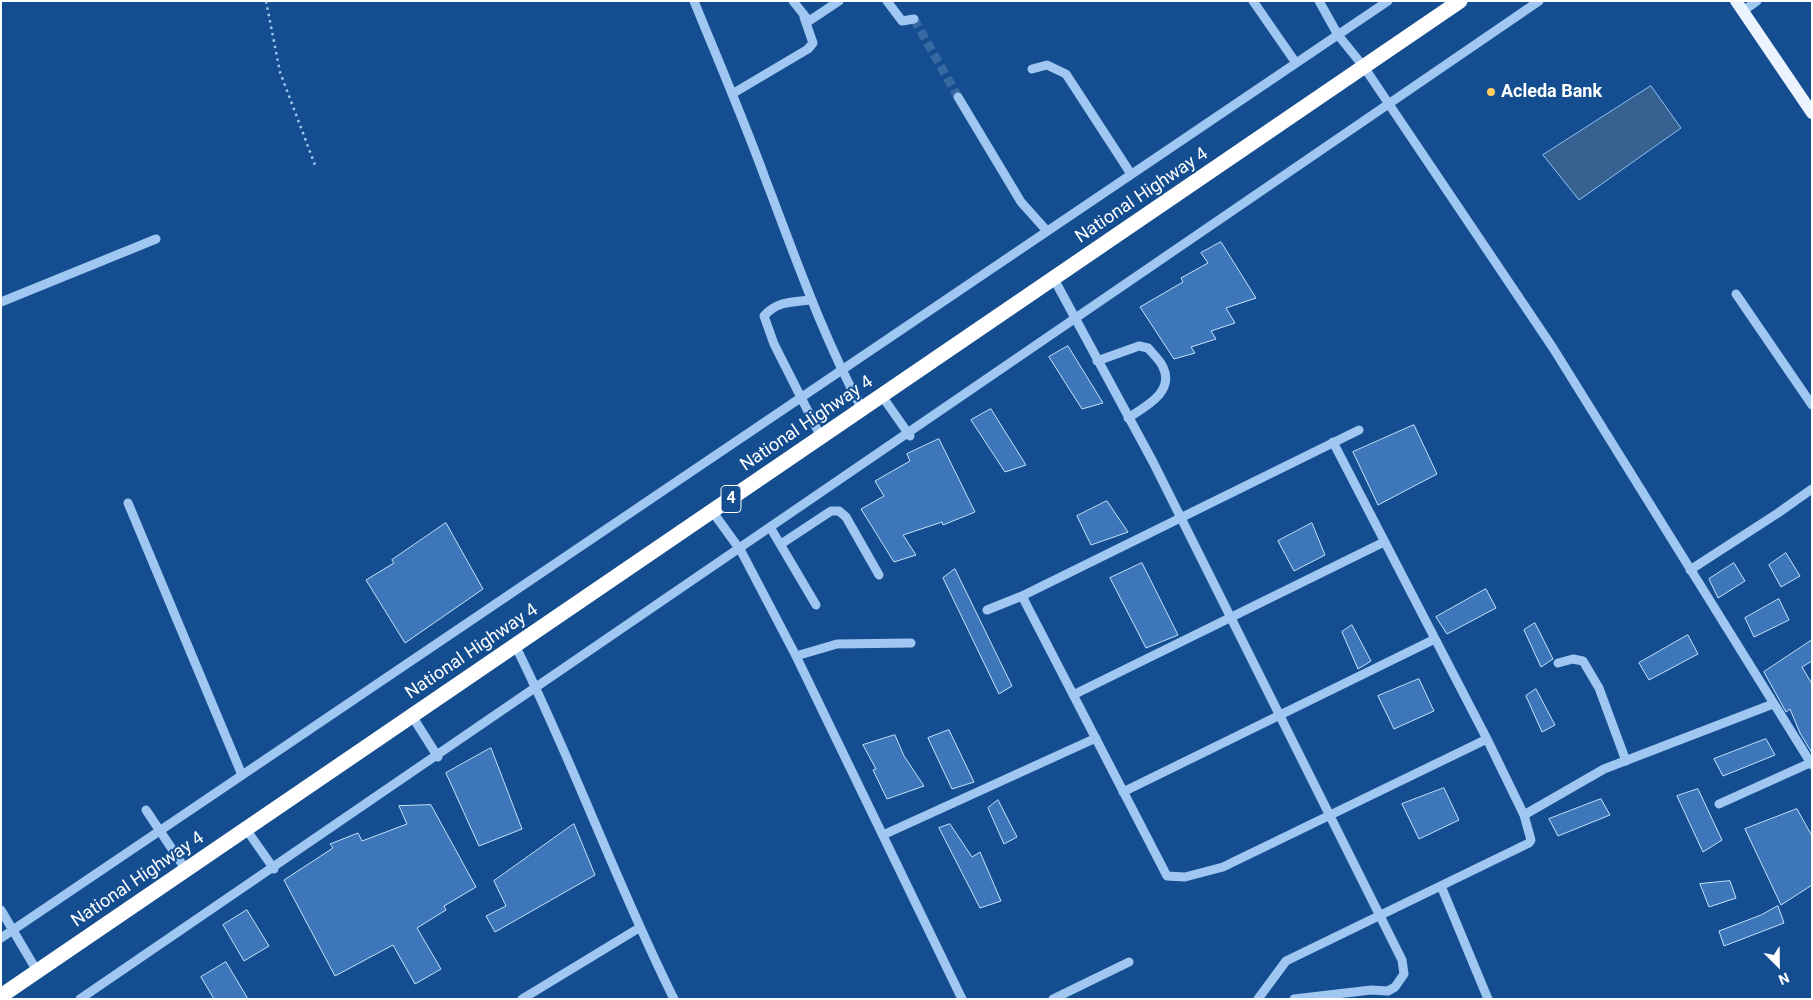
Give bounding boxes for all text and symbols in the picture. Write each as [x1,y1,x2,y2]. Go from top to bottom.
place label: Acleda Bank [1501,81,1602,103]
marker: Acleda Bank [1485,86,1497,98]
street label: National Highway 4 [1072,144,1212,248]
street label: National Highway 4 [737,372,877,476]
road number: 4 [721,486,741,512]
street label: National Highway 4 [402,600,542,704]
street label: National Highway 4 [68,828,208,932]
north arrow [1753,940,1803,990]
text: N [1776,970,1792,988]

